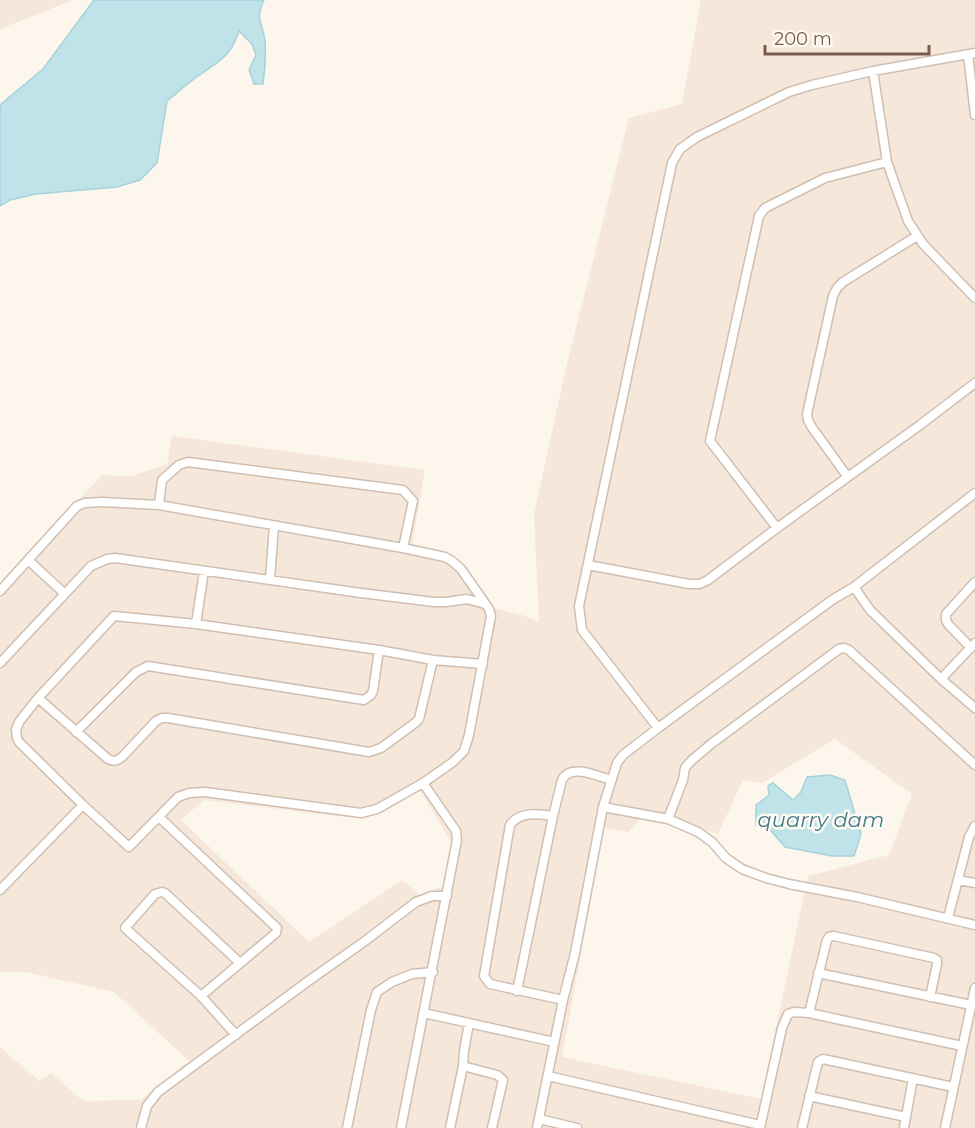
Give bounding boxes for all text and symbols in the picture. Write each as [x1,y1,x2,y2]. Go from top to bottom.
scale bar [765,18,928,56]
text: 200 m [774,28,832,50]
water label: quarry dam [758,807,884,832]

